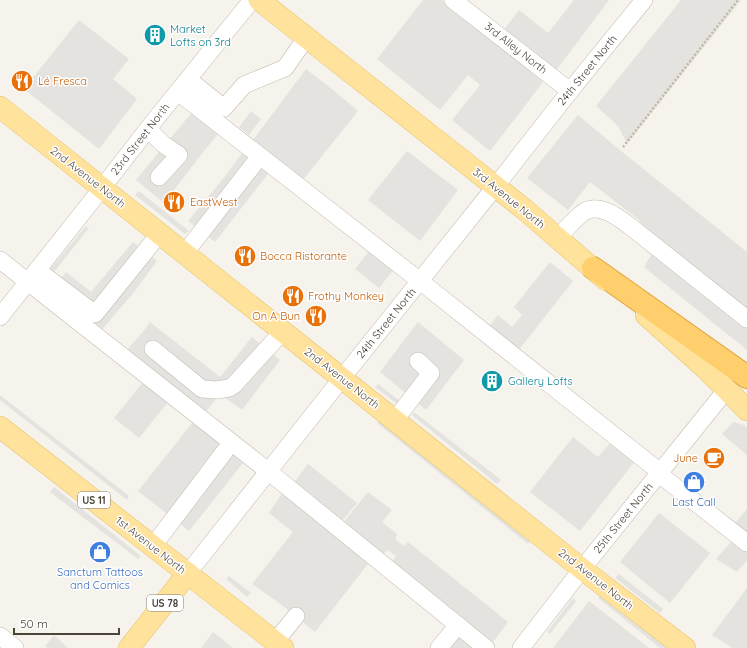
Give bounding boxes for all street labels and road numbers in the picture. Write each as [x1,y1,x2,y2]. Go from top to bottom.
street label: 3rd Alley North [482,19,550,77]
street label: 24th Street North [554,32,620,108]
street label: 23rd Street North [108,100,172,178]
street label: 2nd Avenue North [48,143,128,211]
street label: 3rd Avenue North [470,165,548,231]
street label: 24th Street North [353,285,419,361]
street label: 2nd Avenue North [302,344,382,412]
street label: 25th Street North [590,480,656,556]
road number: US 11 [78,492,110,508]
street label: 1st Avenue North [113,513,189,577]
street label: 2nd Avenue North [556,545,636,613]
road number: US 78 [147,595,183,611]

